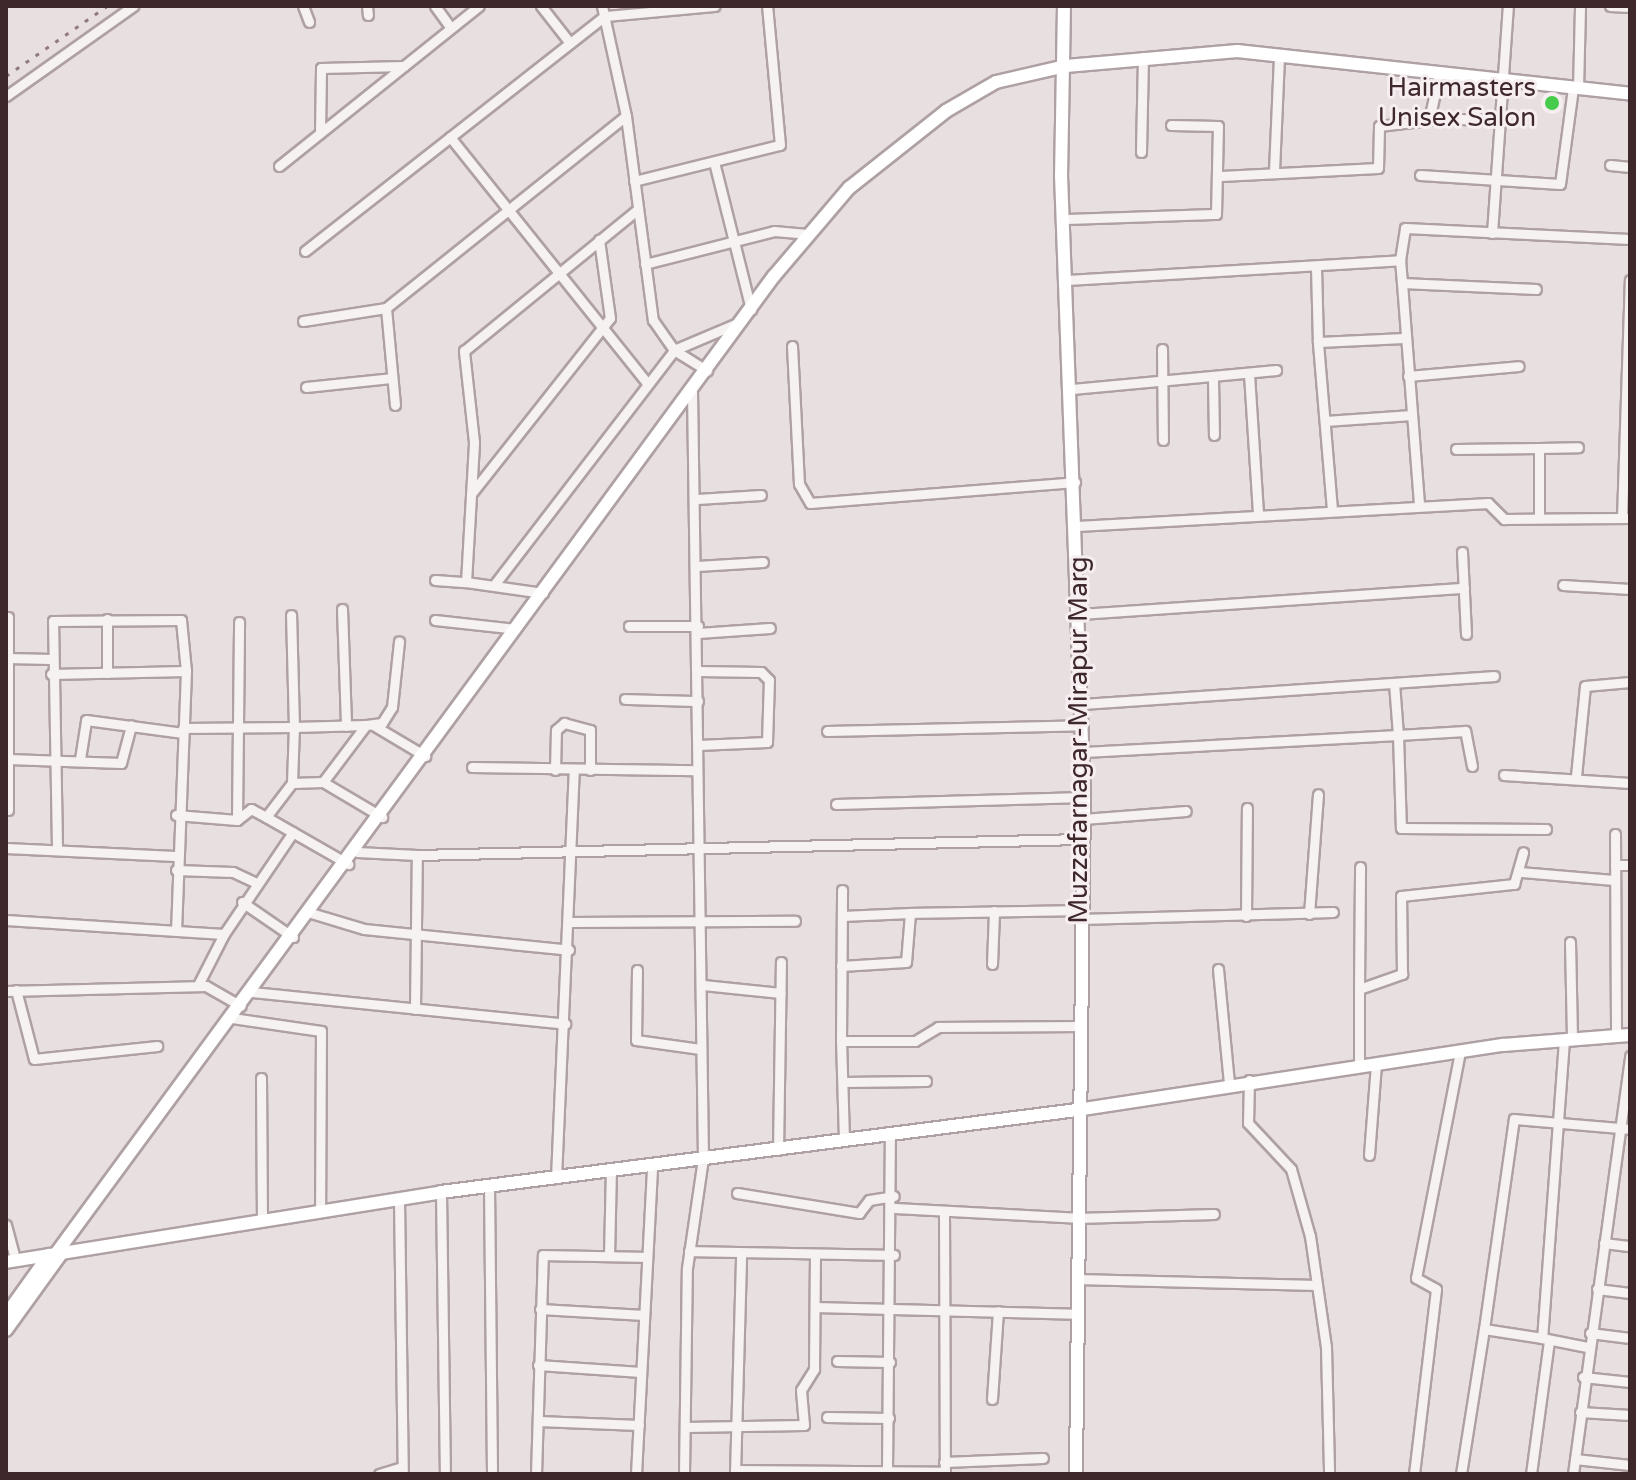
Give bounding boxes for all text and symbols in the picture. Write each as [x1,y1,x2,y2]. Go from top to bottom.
place label: Hairmasters Unisex Salon [1378,72,1536,134]
marker: Hairmasters Unisex Salon [1543,94,1561,112]
street label: Muzzafarnagar-Mirapur Marg [1063,556,1095,924]

